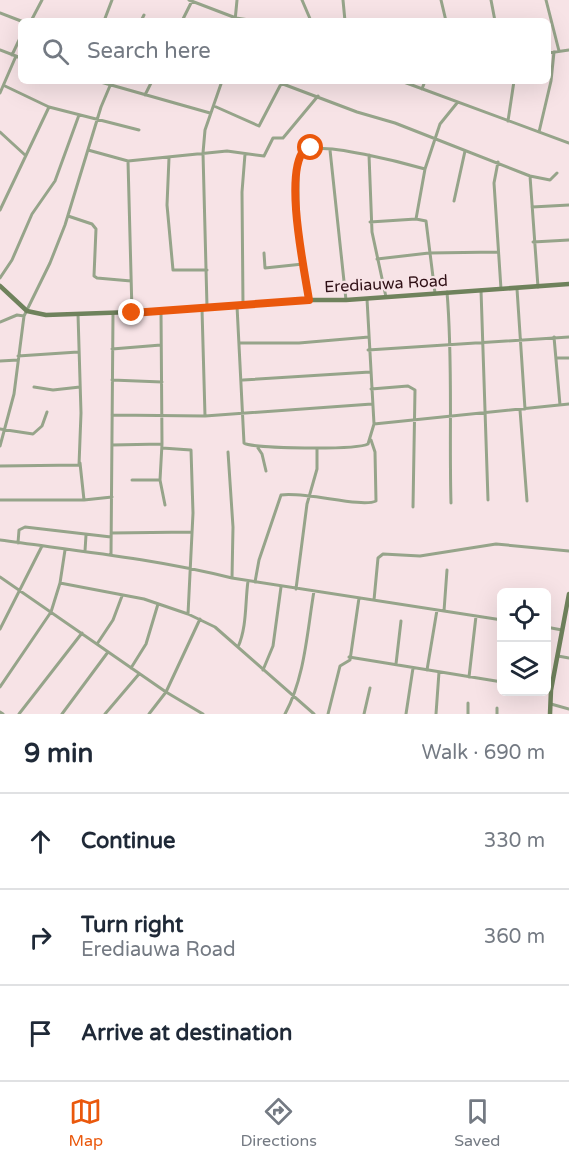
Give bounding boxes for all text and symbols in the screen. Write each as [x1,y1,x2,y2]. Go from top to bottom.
search box [18,18,551,84]
icon: search [39,35,72,68]
text: Search here [87,38,211,64]
route start [297,134,323,160]
street label: Erediauwa Road [324,271,448,297]
route end [118,299,144,325]
map controls [497,588,551,696]
button: locate [497,588,551,642]
button: layers [497,642,551,696]
text: 9 min [24,738,93,769]
text: Walk · 690 m [422,741,545,765]
icon: ahead [24,825,57,858]
text: Continue [81,828,176,854]
text: 330 m [484,829,545,853]
text: Turn right [81,912,183,938]
icon: right [24,921,57,954]
text: 360 m [484,925,545,949]
text: Erediauwa Road [81,938,236,962]
icon: arrive [24,1017,57,1050]
text: Arrive at destination [81,1020,292,1046]
tab: Map [69,1095,103,1151]
tab: Directions [240,1095,317,1151]
tab: Saved [454,1095,500,1151]

